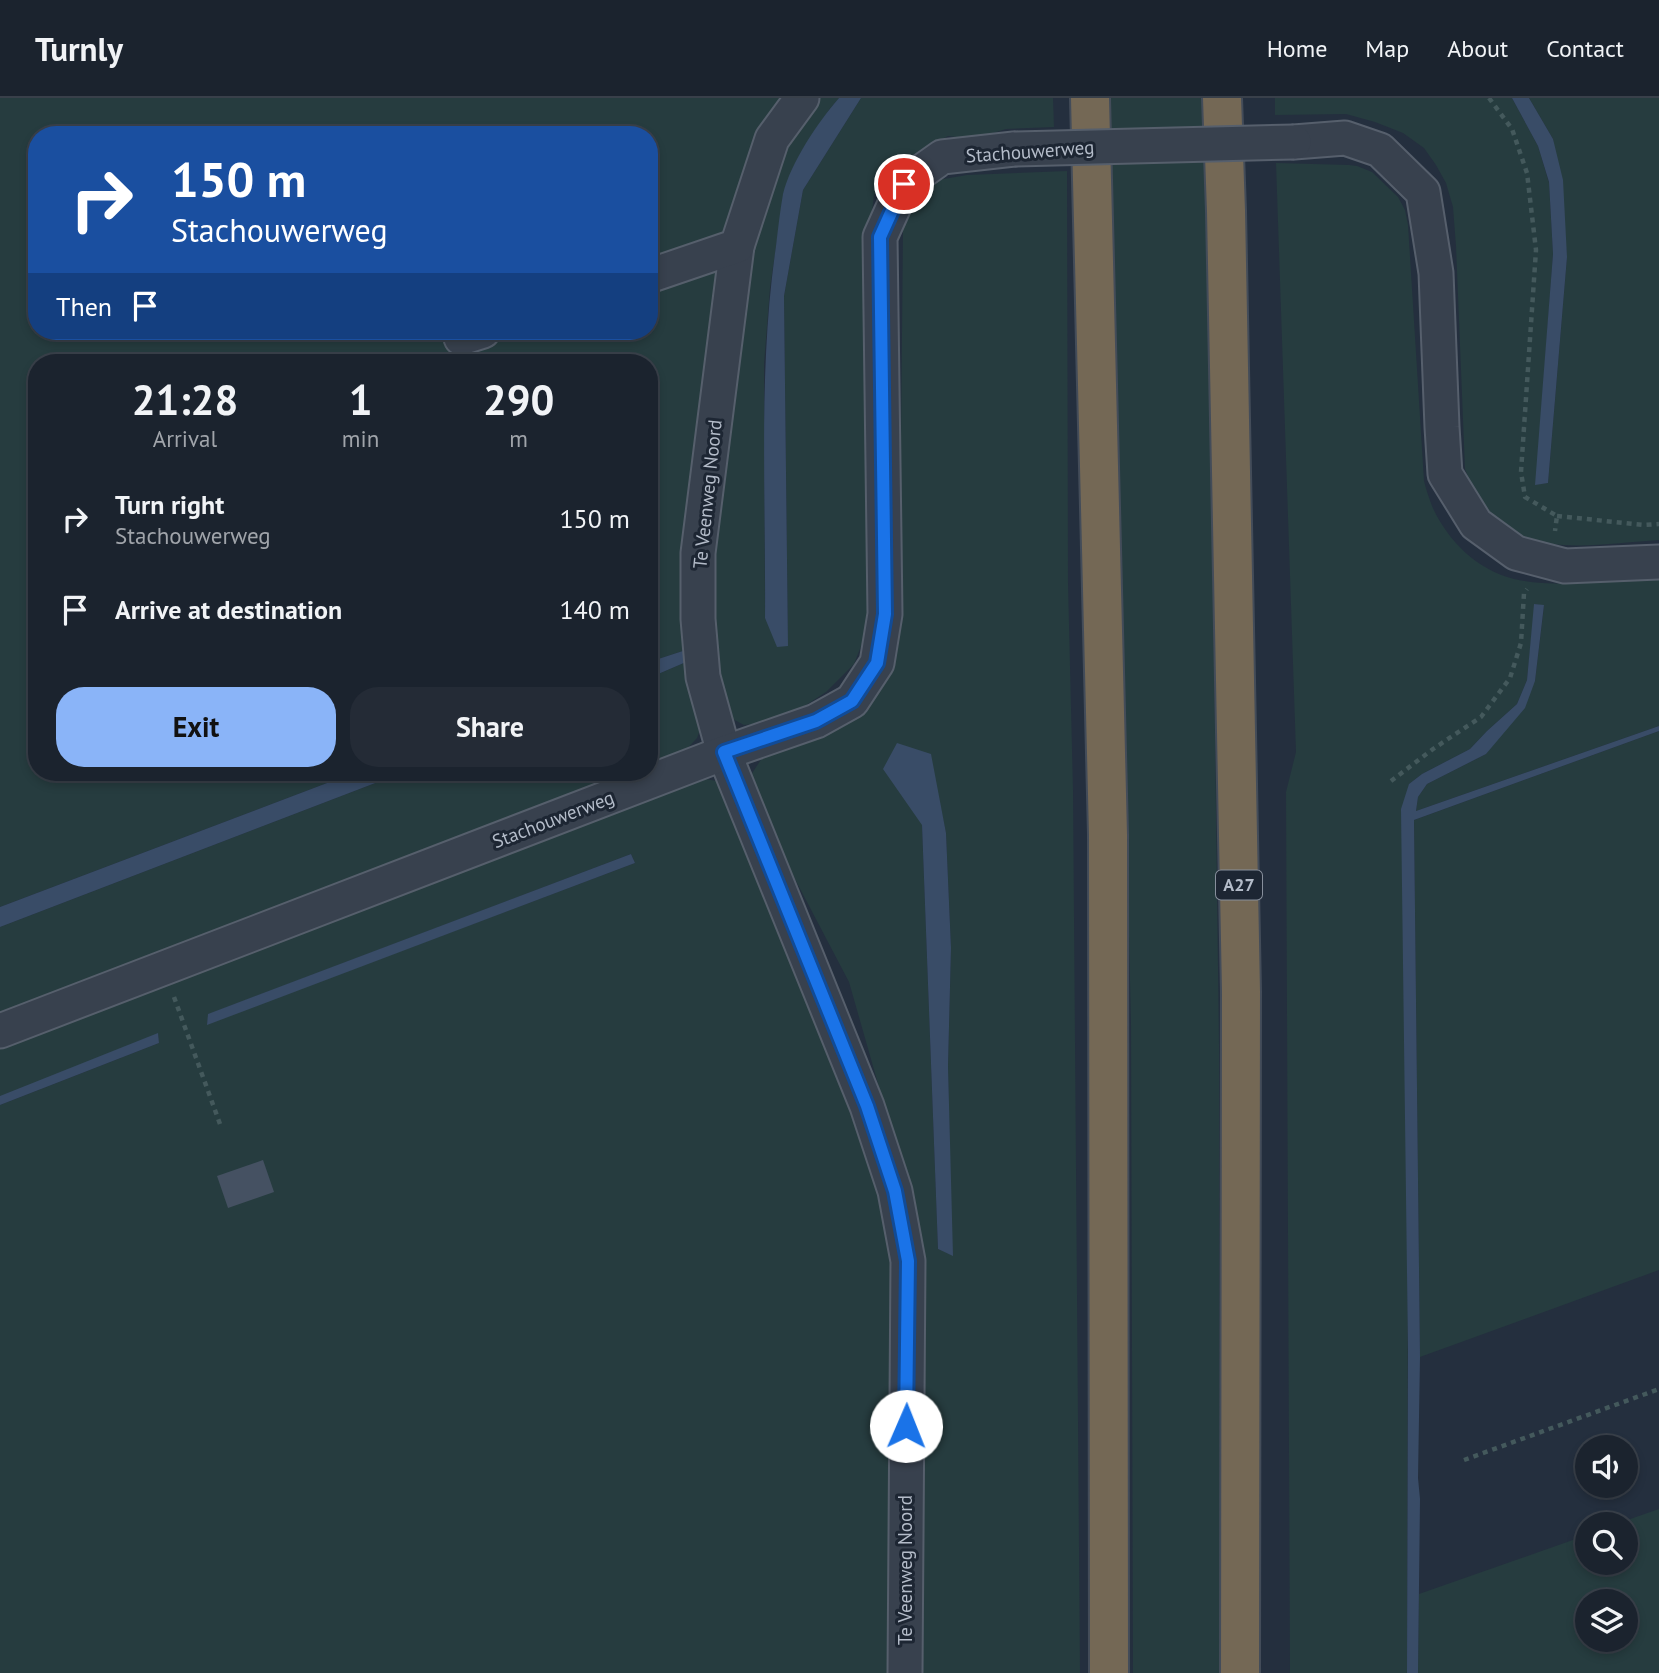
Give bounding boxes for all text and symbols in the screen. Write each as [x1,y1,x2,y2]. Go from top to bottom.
text: Turnly [35,27,123,70]
text: Home [1267,33,1327,64]
text: Map [1365,33,1409,64]
text: About [1447,33,1508,64]
text: Contact [1546,33,1624,64]
street label: Stachouwerweg [965,135,1095,167]
text: 150 m [171,147,306,211]
icon: right [56,154,147,245]
pin [874,154,934,214]
icon: arrive [885,165,923,203]
text: Stachouwerweg [171,209,388,251]
icon: arrive [126,287,164,325]
text: Then [56,290,112,323]
text: 21:28 [132,372,238,427]
text: 1 [349,372,372,427]
text: 290 [483,372,554,427]
street label: Te Veenweg Noord [687,418,727,570]
text: Arrival [153,424,217,453]
text: min [342,424,379,453]
text: m [509,424,528,453]
text: Turn right [115,488,224,521]
icon: right [56,500,94,538]
text: 150 m [559,502,630,535]
text: Stachouwerweg [115,521,271,550]
icon: arrive [56,591,94,629]
text: Arrive at destination [115,593,342,626]
text: 140 m [559,593,630,626]
button: Exit [56,687,336,767]
button: Share [350,687,630,767]
street label: Stachouwerweg [489,785,617,853]
road number: A27 [1216,870,1262,900]
position arrow [869,1389,943,1463]
map controls [1575,1435,1638,1652]
button: sound [1575,1435,1638,1498]
street label: Te Veenweg Noord [893,1495,917,1645]
button: search [1575,1512,1638,1575]
button: layers [1575,1589,1638,1652]

